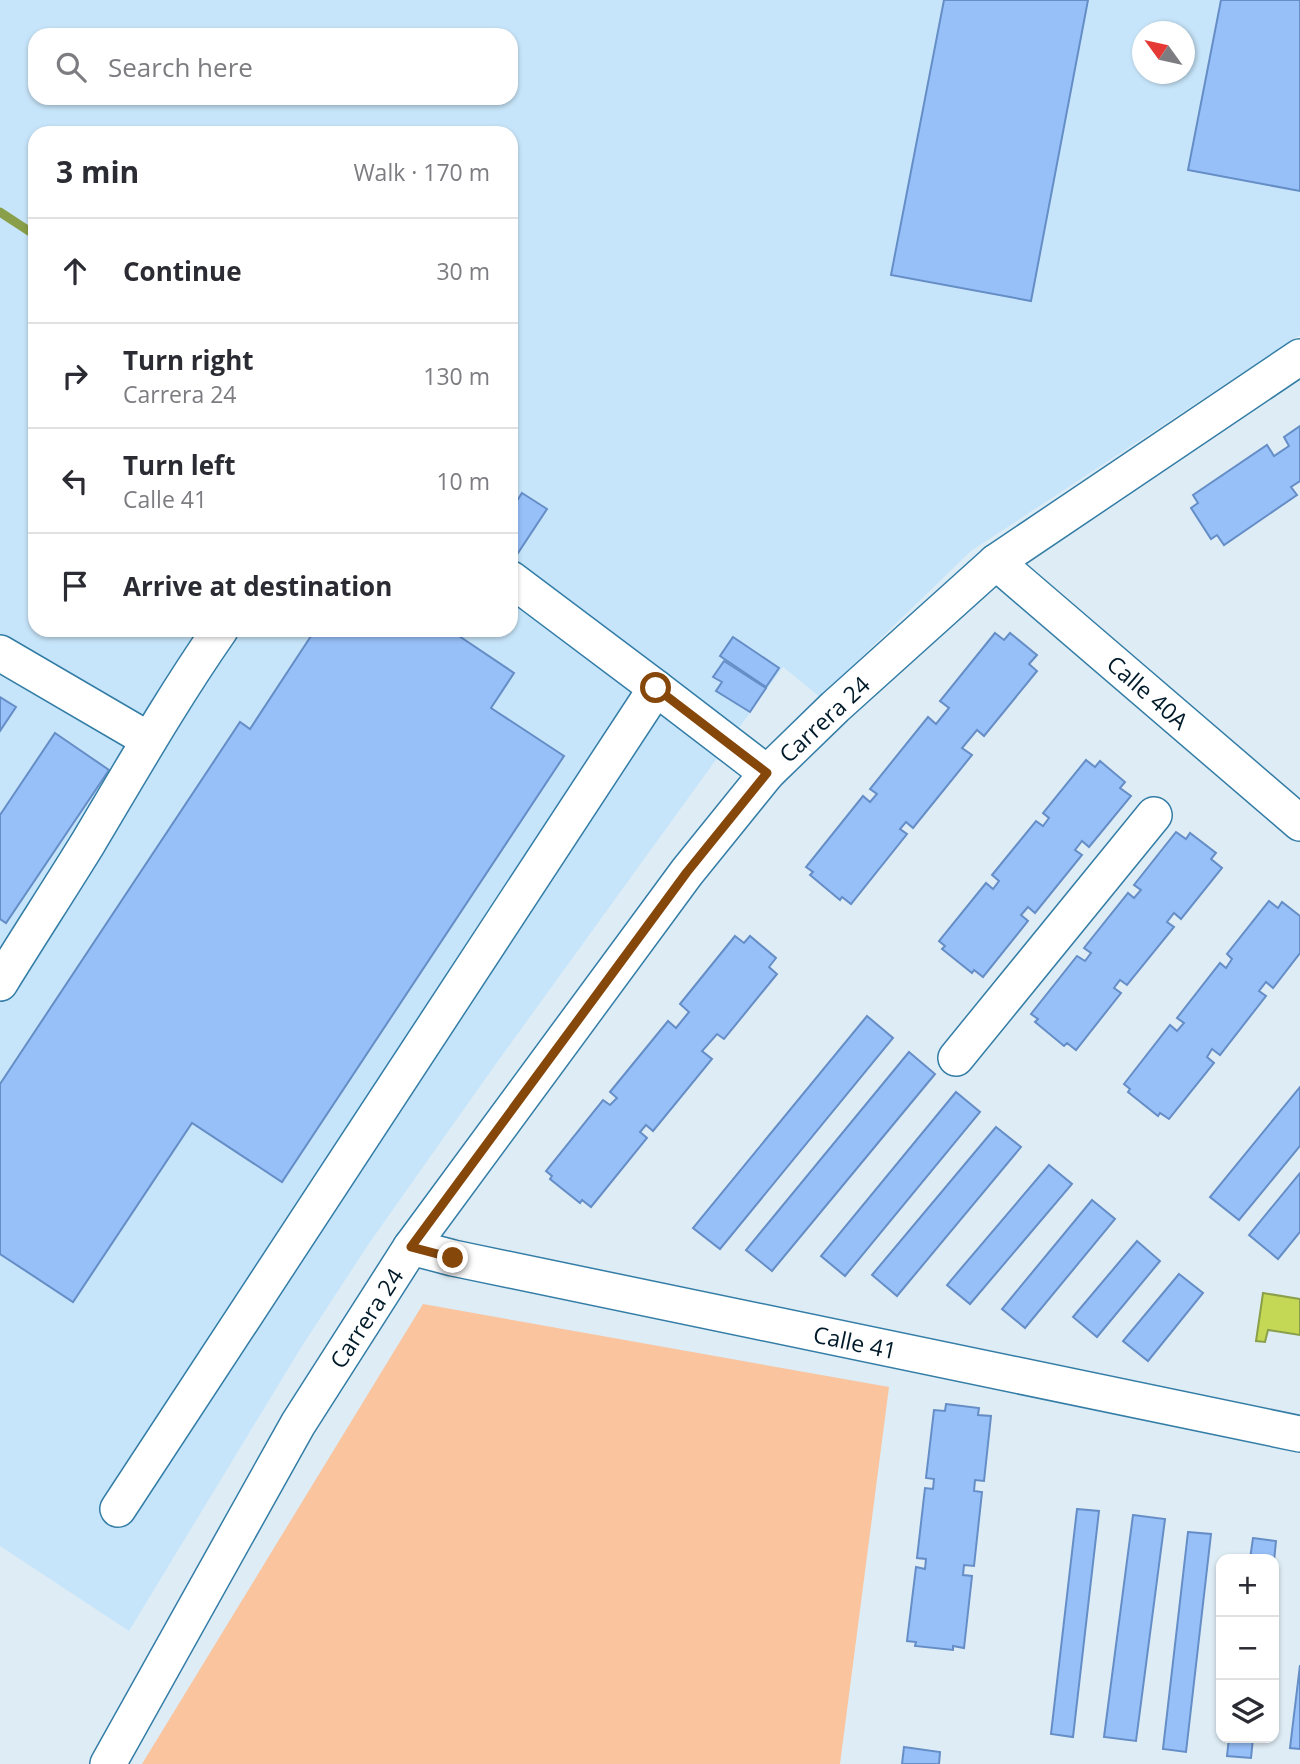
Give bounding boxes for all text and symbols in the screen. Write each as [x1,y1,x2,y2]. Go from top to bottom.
north arrow [1132,21,1195,84]
search box [28,28,518,105]
icon: search [52,48,90,86]
text: Search here [108,49,253,85]
text: 3 min [56,151,139,192]
text: Walk · 170 m [353,156,490,188]
icon: ahead [56,252,94,290]
text: Continue [123,253,242,289]
text: 30 m [436,255,490,287]
text: Turn right [123,342,254,378]
icon: right [56,357,94,395]
text: 130 m [423,360,490,392]
text: Carrera 24 [123,378,236,410]
text: Turn left [123,447,235,483]
icon: left [56,462,94,500]
text: 10 m [436,465,490,497]
text: Calle 41 [123,483,207,515]
icon: arrive [56,567,94,605]
text: Arrive at destination [123,568,392,604]
street label: Calle 40A [1100,648,1196,737]
street label: Carrera 24 [772,669,876,769]
route start [640,672,671,703]
route end [437,1242,468,1273]
street label: Carrera 24 [322,1262,410,1374]
street label: Calle 41 [811,1318,899,1366]
map controls [1216,1554,1279,1743]
button: + [1216,1554,1279,1617]
button: − [1216,1617,1279,1680]
button: layers [1216,1680,1279,1743]

